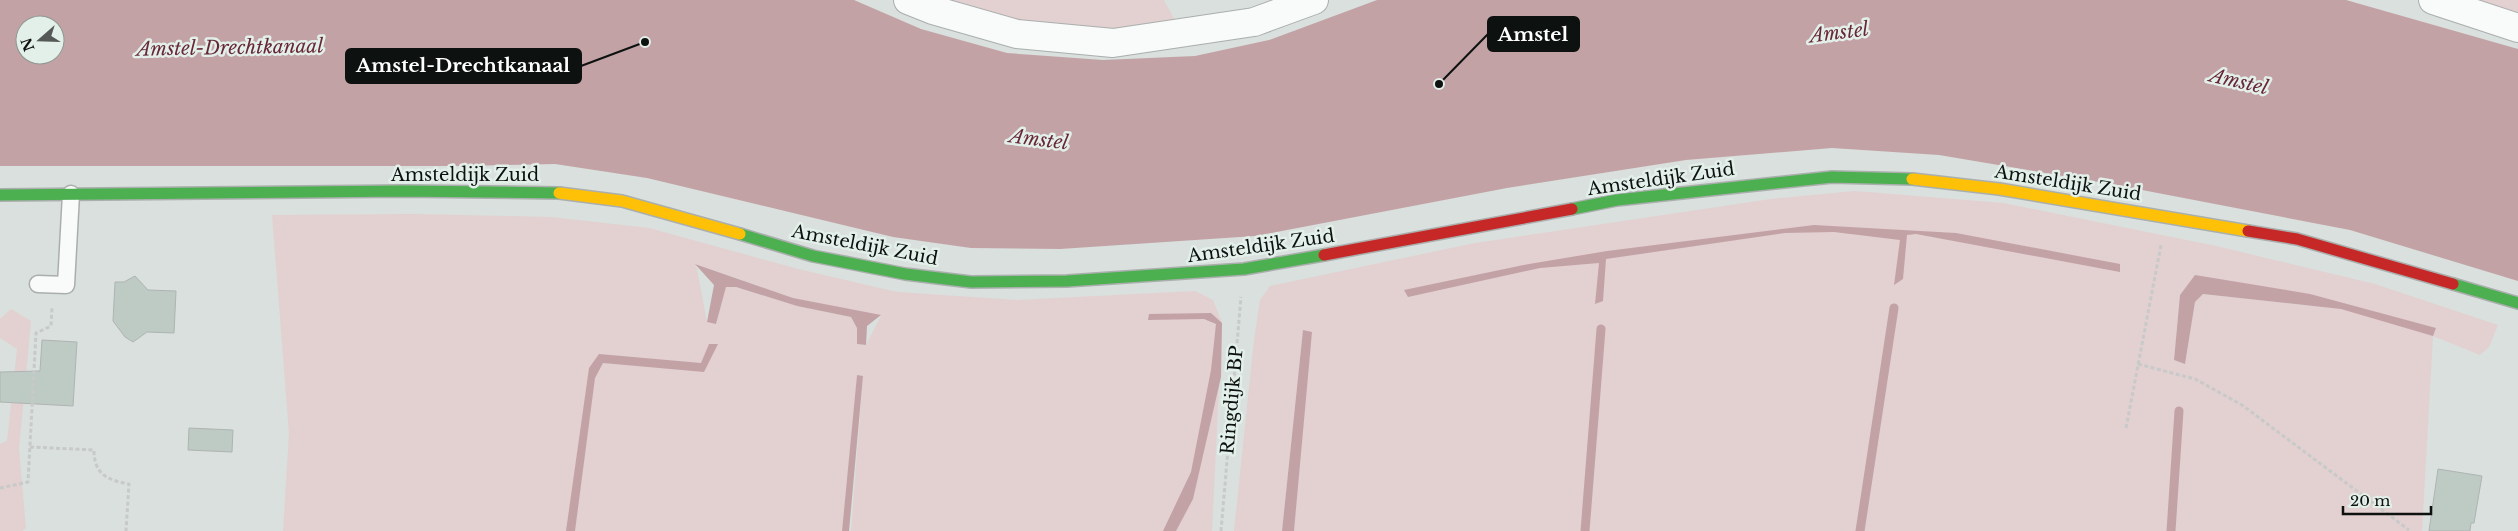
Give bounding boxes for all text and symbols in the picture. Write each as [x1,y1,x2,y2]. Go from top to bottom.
north arrow [15,15,65,65]
callout: Amstel [1488,17,1579,51]
water label: Amstel [1805,17,1870,48]
text: Amstel [1497,23,1568,46]
water label: Amstel-Drechtkanaal [134,34,324,61]
text: N [17,35,38,54]
callout: Amstel-Drechtkanaal [346,49,581,83]
text: Amstel-Drechtkanaal [355,54,570,77]
water label: Amstel [2205,63,2270,99]
water label: Amstel [1005,124,1070,155]
street label: Amsteldijk Zuid [1585,158,1736,200]
street label: Amsteldijk Zuid [1992,160,2143,205]
street label: Amsteldijk Zuid [390,164,539,186]
street label: Amsteldijk Zuid [789,220,940,270]
street label: Amsteldijk Zuid [1185,225,1336,267]
street label: Ringdijk BP [1216,345,1248,455]
scale bar [2343,484,2430,516]
text: 20 m [2350,491,2390,510]

